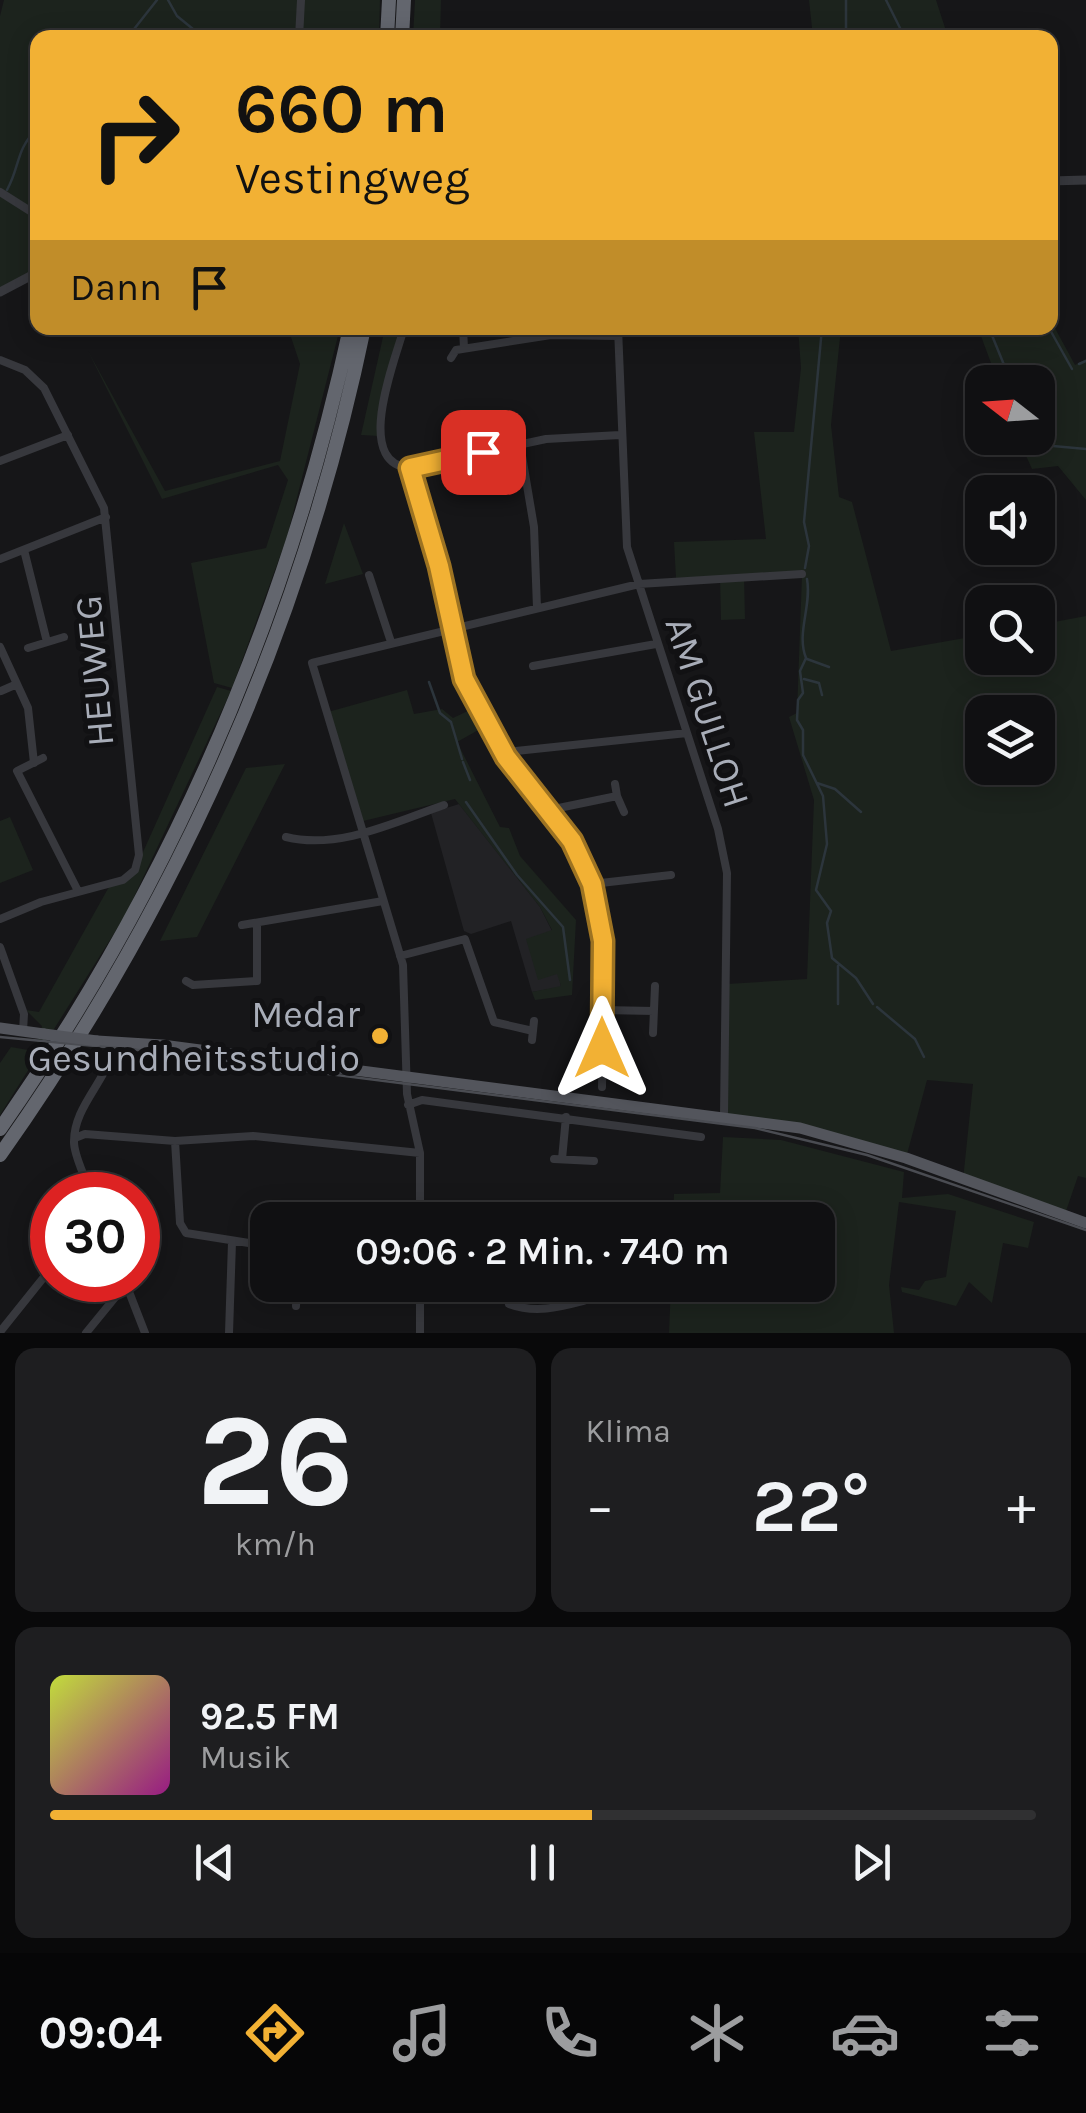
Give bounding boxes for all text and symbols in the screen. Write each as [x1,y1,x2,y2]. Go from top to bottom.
text: 660 m [235,68,448,150]
icon: right [70,70,200,200]
text: Vestingweg [235,152,470,204]
icon: arrive [182,260,237,315]
text: Dann [70,265,162,310]
north arrow [965,365,1055,455]
map controls [965,365,1055,785]
pin [441,410,526,495]
icon: arrive [456,425,511,480]
button: sound [965,475,1055,565]
button: search [965,585,1055,675]
street label: HEUWEG [65,594,124,748]
street label: AM GULLOH [656,611,759,813]
button: layers [965,695,1055,785]
place label: Medar Gesundheitsstudio [28,992,360,1081]
position arrow [550,996,654,1100]
marker: Medar Gesundheitsstudio [369,1025,391,1047]
speed limit sign: 30 [30,1172,160,1302]
text: 09:06 · 2 Min. · 740 m [355,1229,730,1274]
text: 26 [196,1385,354,1537]
text: Klima [586,1413,671,1450]
text: 22° [752,1462,870,1550]
text: − [586,1474,614,1538]
text: + [1007,1474,1036,1538]
text: km/h [235,1526,316,1563]
text: 92.5 FM [200,1694,340,1739]
text: Musik [200,1739,291,1776]
icon: previous [187,1835,242,1890]
icon: pause [515,1835,570,1890]
icon: next [844,1835,899,1890]
icon: directions [240,1998,310,2068]
icon: music [387,1998,457,2068]
icon: phone [535,1998,605,2068]
icon: climate [682,1998,752,2068]
icon: car [830,1998,900,2068]
icon: filters [977,1998,1047,2068]
text: 09:04 [39,2007,162,2059]

